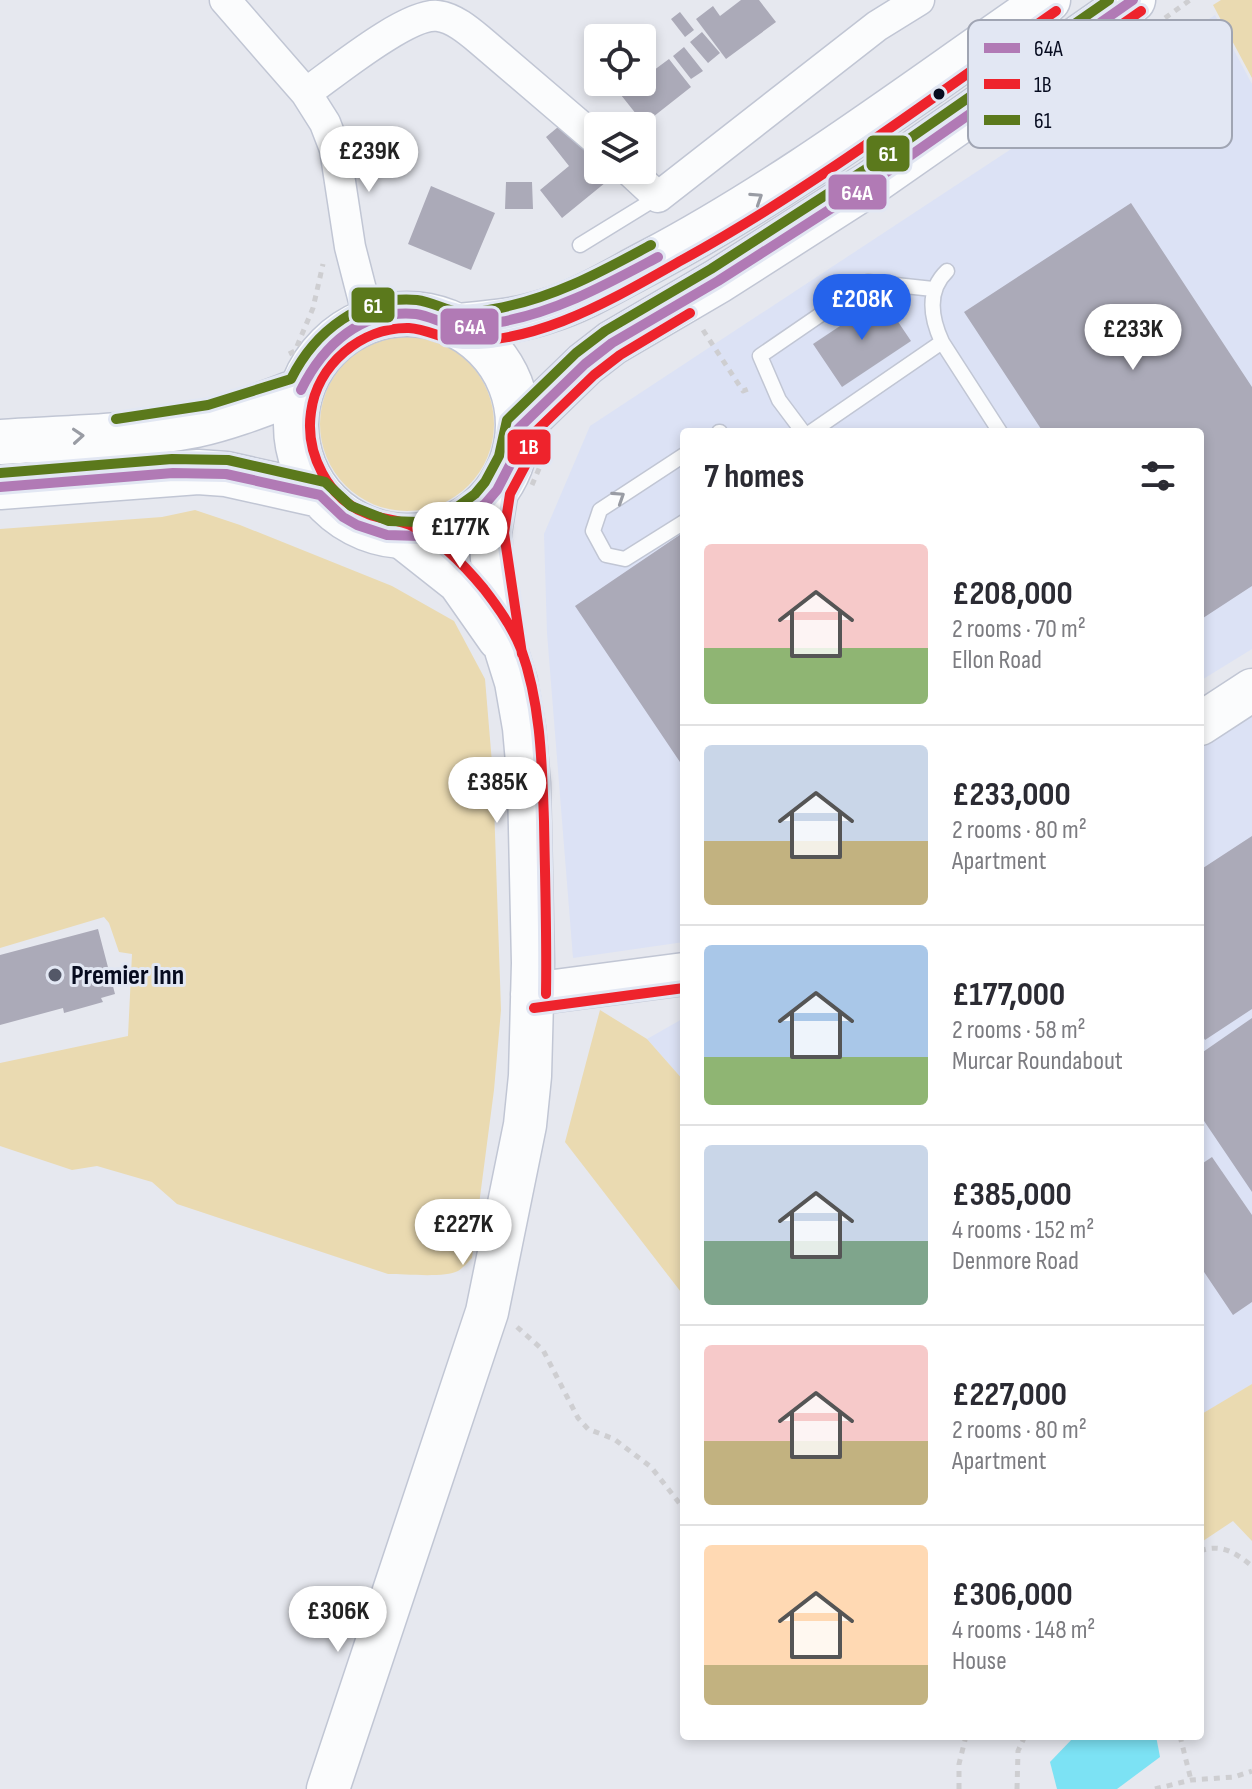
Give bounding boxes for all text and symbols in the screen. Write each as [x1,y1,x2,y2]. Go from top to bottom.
legend [968,20,1232,148]
map controls [584,24,656,184]
button: locate [584,24,656,96]
text: 64A [1034,36,1063,63]
text: 1B [1034,72,1052,99]
unlabelled marker [931,86,947,102]
text: 61 [1034,108,1052,135]
button: layers [584,112,656,184]
pin: £239K [313,126,425,194]
line badge: 61 [865,134,911,173]
text: £239K [338,136,400,167]
text: 61 [879,141,898,168]
line badge: 64A [827,173,888,211]
text: 64A [841,180,873,207]
one-way arrow [748,193,763,208]
pin: £208K [806,274,918,342]
text: £208K [831,284,893,315]
line badge: 61 [350,286,396,324]
text: 61 [364,293,383,320]
pin: £233K [1077,304,1189,372]
line badge: 64A [439,307,500,346]
text: 64A [454,314,486,341]
text: £233K [1103,314,1163,345]
one-way arrow [72,428,85,445]
line badge: 1B [506,428,552,466]
text: 1B [519,434,539,461]
icon: filters [1136,454,1180,498]
text: 7 homes [704,456,804,497]
one-way arrow [611,492,625,507]
pin: £177K [404,502,516,570]
text: £177K [430,512,490,543]
text: £208,000 [952,573,1073,614]
icon: home [768,576,864,672]
text: 2 rooms · 70 m² [952,614,1086,645]
text: Ellon Road [952,645,1042,676]
pin: £385K [441,757,553,825]
text: £385K [466,767,528,798]
text: £233,000 [952,774,1071,815]
icon: home [768,777,864,873]
text: 2 rooms · 80 m² [952,815,1087,846]
text: Apartment [952,846,1046,877]
place label: Premier Inn [71,959,184,992]
marker: Premier Inn [46,966,64,984]
text: £177,000 [952,974,1065,1015]
icon: home [768,977,864,1073]
text: 2 rooms · 58 m² [952,1015,1086,1046]
text: Murcar Roundabout [952,1046,1123,1077]
text: £385,000 [952,1174,1072,1215]
icon: home [768,1177,864,1273]
pin: £227K [407,1199,519,1267]
text: £227K [433,1209,493,1240]
text: 4 rooms · 152 m² [952,1215,1094,1246]
text: Denmore Road [952,1246,1079,1277]
text: £227,000 [952,1374,1067,1415]
icon: home [768,1377,864,1473]
text: 2 rooms · 80 m² [952,1415,1087,1446]
text: Apartment [952,1446,1046,1477]
text: £306,000 [952,1574,1073,1615]
icon: home [768,1577,864,1673]
pin: £306K [282,1586,394,1654]
text: £306K [307,1596,369,1627]
text: 4 rooms · 148 m² [952,1615,1095,1646]
text: House [952,1646,1007,1677]

